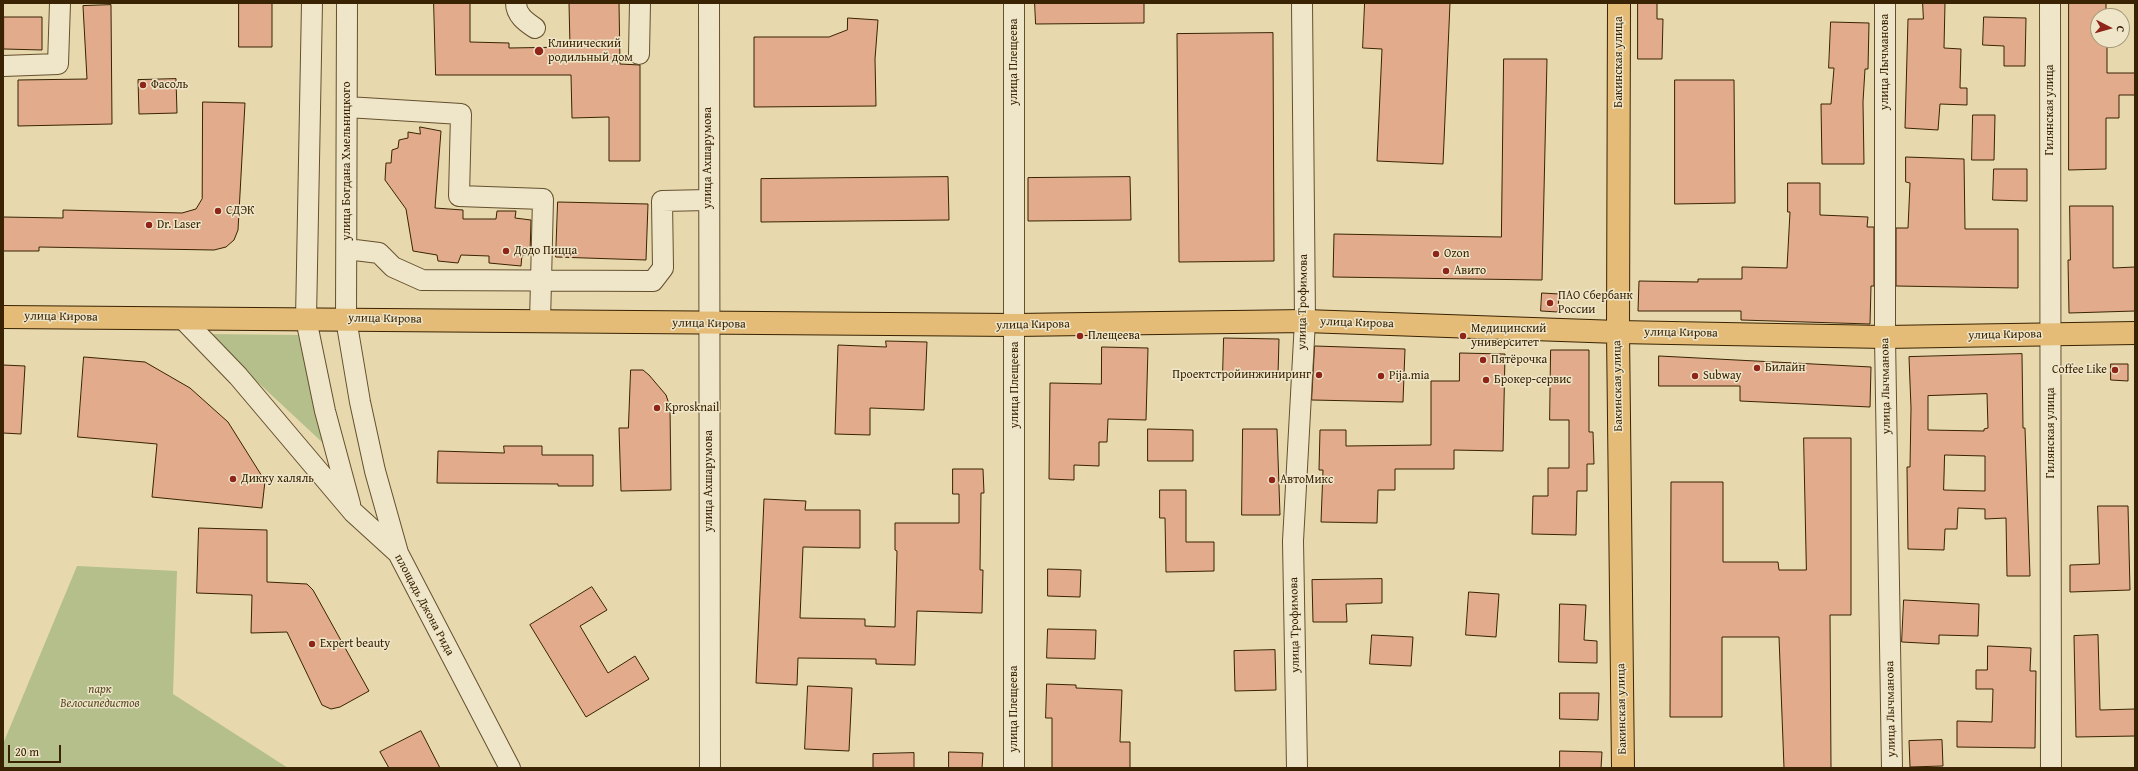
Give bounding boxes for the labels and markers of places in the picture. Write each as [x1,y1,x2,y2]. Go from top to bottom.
place label: Клинический родильный дом [548,37,633,65]
marker: Клинический родильный дом [533,45,545,57]
place label: Фасоль [151,78,188,92]
marker: Фасоль [138,80,148,90]
place label: СДЭК [226,204,254,218]
marker: СДЭК [213,206,223,216]
place label: Dr. Laser [157,218,201,232]
marker: Dr. Laser [144,220,154,230]
place label: Додо Пицца [514,244,577,258]
marker: Додо Пицца [501,246,511,256]
place label: Ozon [1444,247,1469,261]
marker: Ozon [1431,249,1441,259]
place label: Авито [1454,264,1486,278]
marker: Авито [1441,266,1451,276]
place label: ПАО Сбербанк России [1558,289,1633,317]
marker: ПАО Сбербанк России [1545,298,1555,308]
place label: Медицинский университет [1471,322,1547,350]
place label: Плещеева [1088,329,1140,343]
marker: Плещеева [1075,331,1085,341]
marker: Медицинский университет [1458,331,1468,341]
place label: Пятёрочка [1491,353,1547,367]
marker: Пятёрочка [1478,355,1488,365]
place label: Билайн [1765,361,1805,375]
marker: Билайн [1752,363,1762,373]
place label: Coffee Like [2052,363,2107,377]
marker: Coffee Like [2110,365,2120,375]
place label: Проектстройинжиниринг [1172,368,1311,382]
place label: Pija.mia [1389,369,1429,383]
place label: Subway [1703,369,1742,383]
marker: Проектстройинжиниринг [1314,370,1324,380]
marker: Pija.mia [1376,371,1386,381]
marker: Subway [1690,371,1700,381]
place label: Брокер-сервис [1494,373,1572,387]
marker: Брокер-сервис [1481,375,1491,385]
place label: Kprosknail [665,401,719,415]
marker: Kprosknail [652,403,662,413]
place label: Дикку халяль [241,472,314,486]
place label: АвтоМикс [1280,473,1333,487]
marker: Дикку халяль [228,474,238,484]
marker: АвтоМикс [1267,475,1277,485]
place label: Expert beauty [320,637,390,651]
marker: Expert beauty [307,639,317,649]

